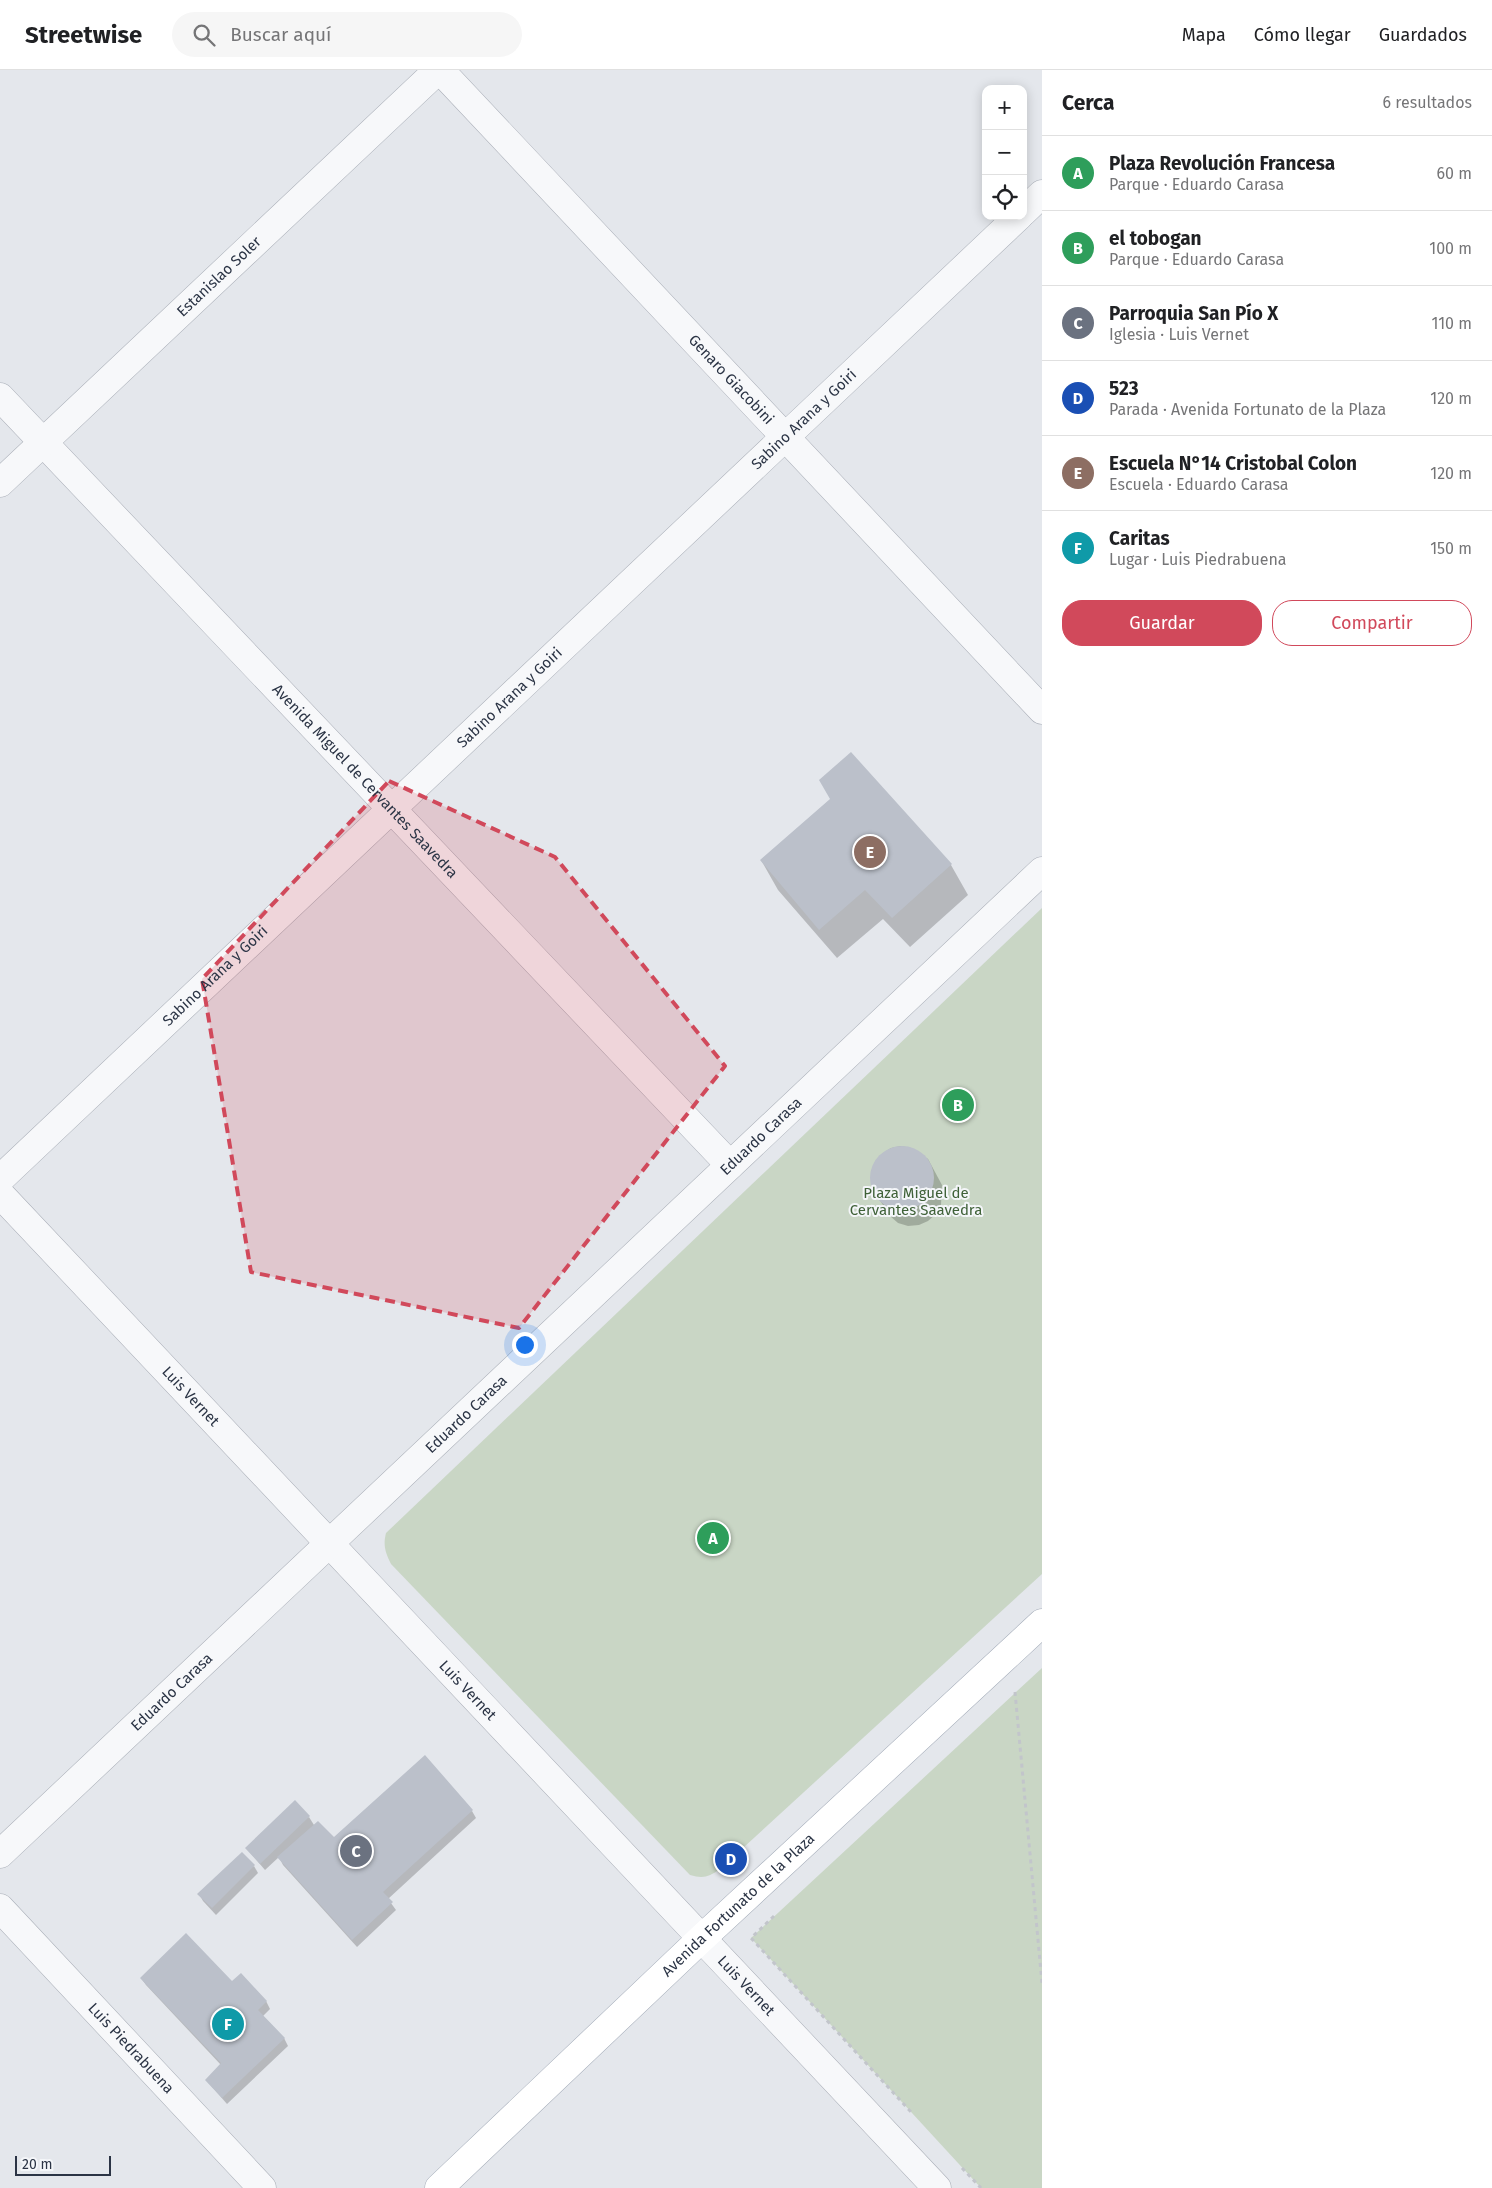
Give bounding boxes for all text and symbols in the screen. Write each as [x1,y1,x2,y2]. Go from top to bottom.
search box [172,12,522,57]
text: Streetwise [25,21,142,49]
icon: search [190,21,218,49]
text: Buscar aquí [230,23,331,46]
text: Mapa [1182,24,1226,46]
text: Cómo llegar [1254,24,1351,46]
text: Guardados [1379,24,1467,46]
map controls [982,85,1027,220]
button: + [982,85,1027,130]
text: Cerca [1062,90,1114,116]
text: 6 resultados [1383,93,1472,112]
button: − [982,130,1027,175]
text: Plaza Revolución Francesa [1109,152,1335,175]
text: A [1073,164,1083,183]
text: 60 m [1437,164,1472,183]
button: locate [982,175,1027,220]
text: Parque · Eduardo Carasa [1109,175,1284,194]
text: el tobogan [1109,227,1202,250]
street label: Estanislao Soler [173,232,265,320]
text: B [1073,239,1083,258]
text: 100 m [1429,239,1472,258]
text: Parque · Eduardo Carasa [1109,250,1284,269]
text: Parroquia San Pío X [1109,302,1278,325]
text: C [1073,314,1083,333]
text: 110 m [1431,314,1472,333]
text: Iglesia · Luis Vernet [1109,325,1249,344]
street label: Genaro Giacobini [685,331,778,428]
street label: Sabino Arana y Goiri [748,365,860,473]
text: 523 [1109,377,1139,400]
text: D [1073,389,1083,408]
text: 120 m [1430,389,1472,408]
text: Parada · Avenida Fortunato de la Plaza [1109,400,1386,419]
text: Escuela N°14 Cristobal Colon [1109,452,1357,475]
text: E [1074,464,1082,483]
text: 120 m [1430,464,1472,483]
text: Escuela · Eduardo Carasa [1109,475,1288,494]
text: Caritas [1109,527,1170,550]
text: F [1074,539,1082,558]
text: 150 m [1430,539,1472,558]
text: Lugar · Luis Piedrabuena [1109,550,1287,569]
button: Guardar [1062,600,1262,646]
button: Compartir [1272,600,1472,646]
street label: Sabino Arana y Goiri [453,644,566,751]
street label: Avenida Miguel de Cervantes Saavedra [269,680,462,882]
pin: E [854,833,886,871]
street label: Sabino Arana y Goiri [159,922,271,1030]
pin: B [942,1086,974,1124]
street label: Eduardo Carasa [716,1093,805,1179]
park label: Plaza Miguel de Cervantes Saavedra [850,1184,982,1219]
your location [512,1332,538,1358]
street label: Luis Vernet [158,1363,224,1430]
street label: Eduardo Carasa [422,1371,511,1457]
pin: A [697,1519,729,1557]
street label: Eduardo Carasa [127,1649,216,1735]
street label: Luis Vernet [435,1657,501,1724]
street label: Avenida Fortunato de la Plaza [658,1829,818,1980]
pin: C [340,1832,372,1870]
pin: D [715,1840,747,1878]
street label: Luis Vernet [714,1952,779,2020]
street label: Luis Piedrabuena [84,1999,178,2097]
pin: F [212,2005,244,2043]
scale bar [15,2153,111,2176]
text: 20 m [22,2156,52,2173]

